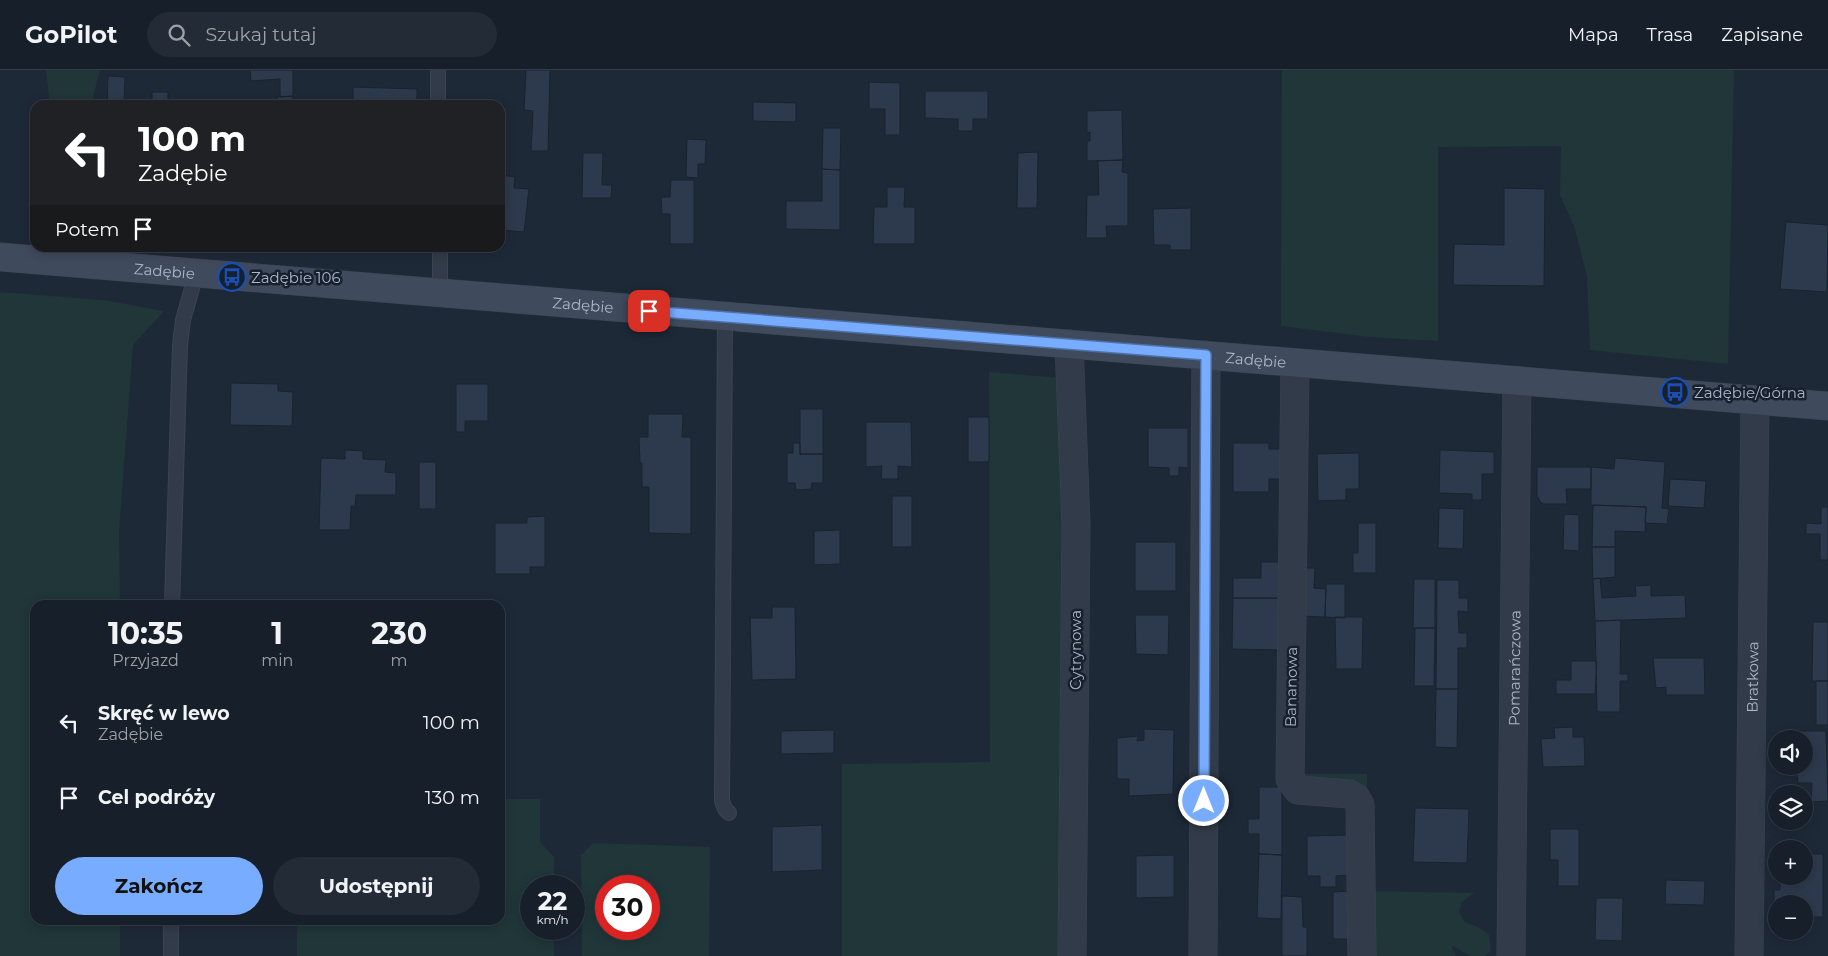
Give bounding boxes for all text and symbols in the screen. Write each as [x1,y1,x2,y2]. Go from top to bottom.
search box [147,12,497,57]
text: GoPilot [25,20,117,49]
icon: search [165,21,193,49]
text: Szukaj tutaj [205,23,316,46]
text: Mapa [1568,24,1619,46]
text: Trasa [1647,24,1693,46]
text: Zapisane [1721,24,1803,46]
text: 100 m [138,117,246,160]
icon: left [55,120,120,185]
text: Zadębie [138,160,228,187]
icon: arrive [129,215,157,243]
text: Potem [55,218,119,241]
street label: Zadębie [133,258,196,282]
bus stop icon: Zadębie 106 [217,262,247,292]
place label: Zadębie 106 [251,268,341,287]
pin [628,290,670,332]
street label: Zadębie [552,293,614,316]
icon: arrive [635,297,663,325]
street label: Zadębie [1225,347,1287,371]
bus stop icon: Zadębie/Górna [1660,377,1690,407]
place label: Zadębie/Górna [1694,383,1806,402]
street label: Cytrynowa [1066,610,1085,690]
street label: Pomarańczowa [1504,610,1524,726]
text: 10:35 [108,615,183,652]
text: 1 [271,615,283,652]
text: 230 [371,615,427,652]
street label: Bratkowa [1742,641,1762,713]
street label: Bananowa [1281,647,1301,727]
text: Przyjazd [112,651,179,670]
text: min [261,651,293,670]
text: m [391,651,408,670]
text: Skręć w lewo [98,702,230,725]
icon: left [55,709,83,737]
text: 100 m [423,711,480,734]
text: Zadębie [98,725,163,744]
map controls [1768,730,1813,940]
button: sound [1768,730,1813,775]
position arrow [1177,774,1229,826]
icon: arrive [55,784,83,812]
button: layers [1768,785,1813,830]
text: Cel podróży [98,786,215,809]
text: 130 m [425,786,480,809]
button: + [1768,840,1813,885]
button: Zakończ [55,857,263,915]
button: Udostępnij [273,857,480,915]
speed limit sign: 30 [595,875,660,940]
text: 22 [538,886,567,916]
button: − [1768,895,1813,940]
text: km/h [536,912,569,927]

